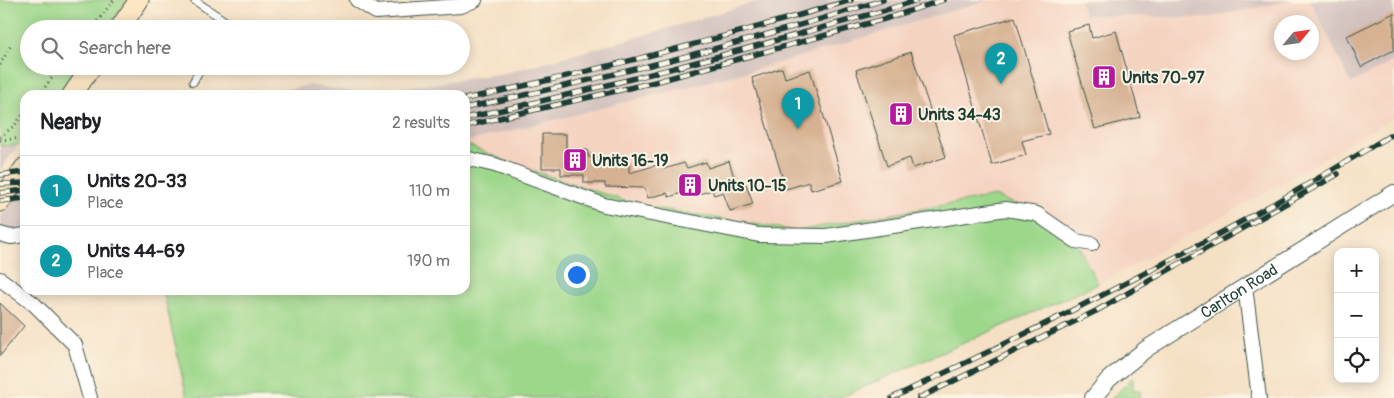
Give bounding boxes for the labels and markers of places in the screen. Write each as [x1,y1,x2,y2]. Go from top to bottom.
pin: 2 [985,43,1017,84]
building icon: Units 70-97 [1091,64,1117,90]
place label: Units 70-97 [1122,68,1205,88]
pin: 1 [782,88,814,129]
building icon: Units 34-43 [888,101,914,127]
place label: Units 34-43 [918,105,1001,125]
building icon: Units 16-19 [562,147,588,173]
place label: Units 16-19 [592,151,668,171]
building icon: Units 10-15 [677,172,703,198]
place label: Units 10-15 [708,176,787,196]

